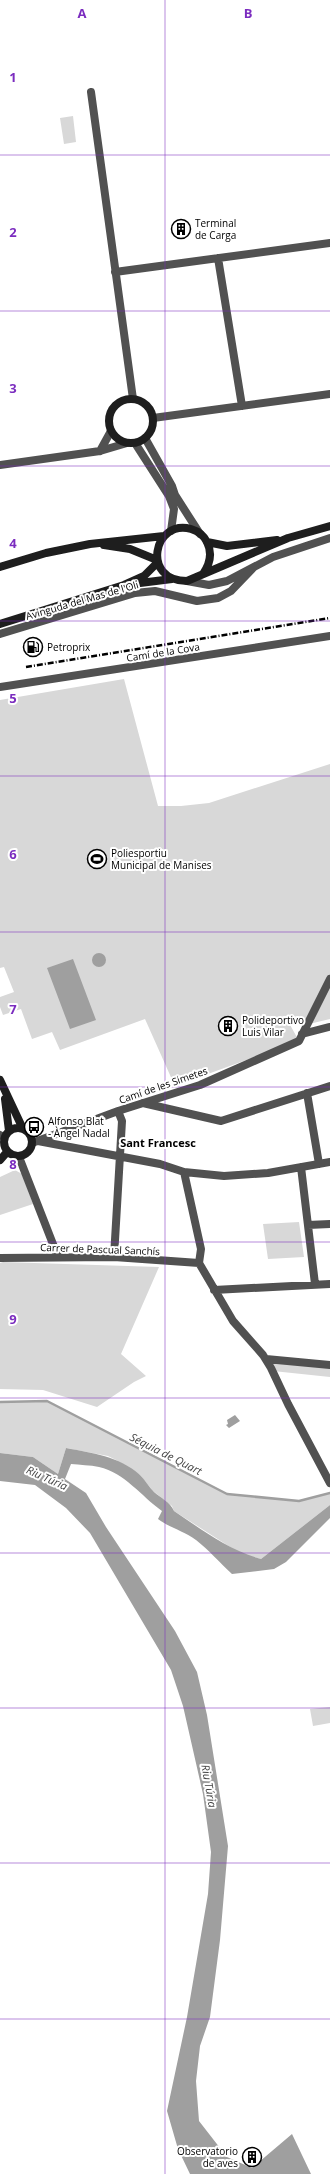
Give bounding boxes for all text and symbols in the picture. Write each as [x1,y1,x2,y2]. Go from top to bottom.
text: A [78,4,87,22]
text: B [244,4,253,22]
text: 1 [9,68,17,86]
place label: Terminal de Carga [195,216,236,242]
building icon: Terminal de Carga [170,218,192,240]
text: 2 [9,223,17,241]
text: 3 [9,379,17,397]
text: 4 [9,534,17,552]
street label: Avinguda del Mas de l'Oli [24,577,140,623]
fuel station icon: Petroprix [22,636,44,658]
street label: Camí de la Cova [125,639,201,665]
place label: Petroprix [47,640,91,654]
text: 5 [9,689,17,707]
text: 6 [9,845,17,863]
place label: Poliesportiu Municipal de Manises [111,846,212,872]
sports icon: Poliesportiu Municipal de Manises [86,848,108,870]
text: 7 [9,1000,17,1018]
place label: Polideportivo Luis Vilar [242,1013,304,1039]
building icon: Polideportivo Luis Vilar [217,1015,239,1037]
street label: Camí de les Simetes [117,1063,209,1107]
place label: Alfonso Blat - Àngel Nadal [48,1114,110,1140]
bus stop icon: Alfonso Blat - Àngel Nadal [23,1116,45,1138]
district label: Sant Francesc [120,1135,196,1150]
text: 8 [9,1155,17,1173]
street label: Carrer de Pascual Sanchís [40,1240,160,1258]
text: 9 [9,1310,17,1328]
water label: Séquia de Quart [128,1429,205,1478]
water label: Riu Túria [24,1462,70,1493]
water label: Riu Túria [198,1763,221,1809]
place label: Observatorio de aves [177,2144,238,2170]
building icon: Observatorio de aves [241,2146,263,2168]

